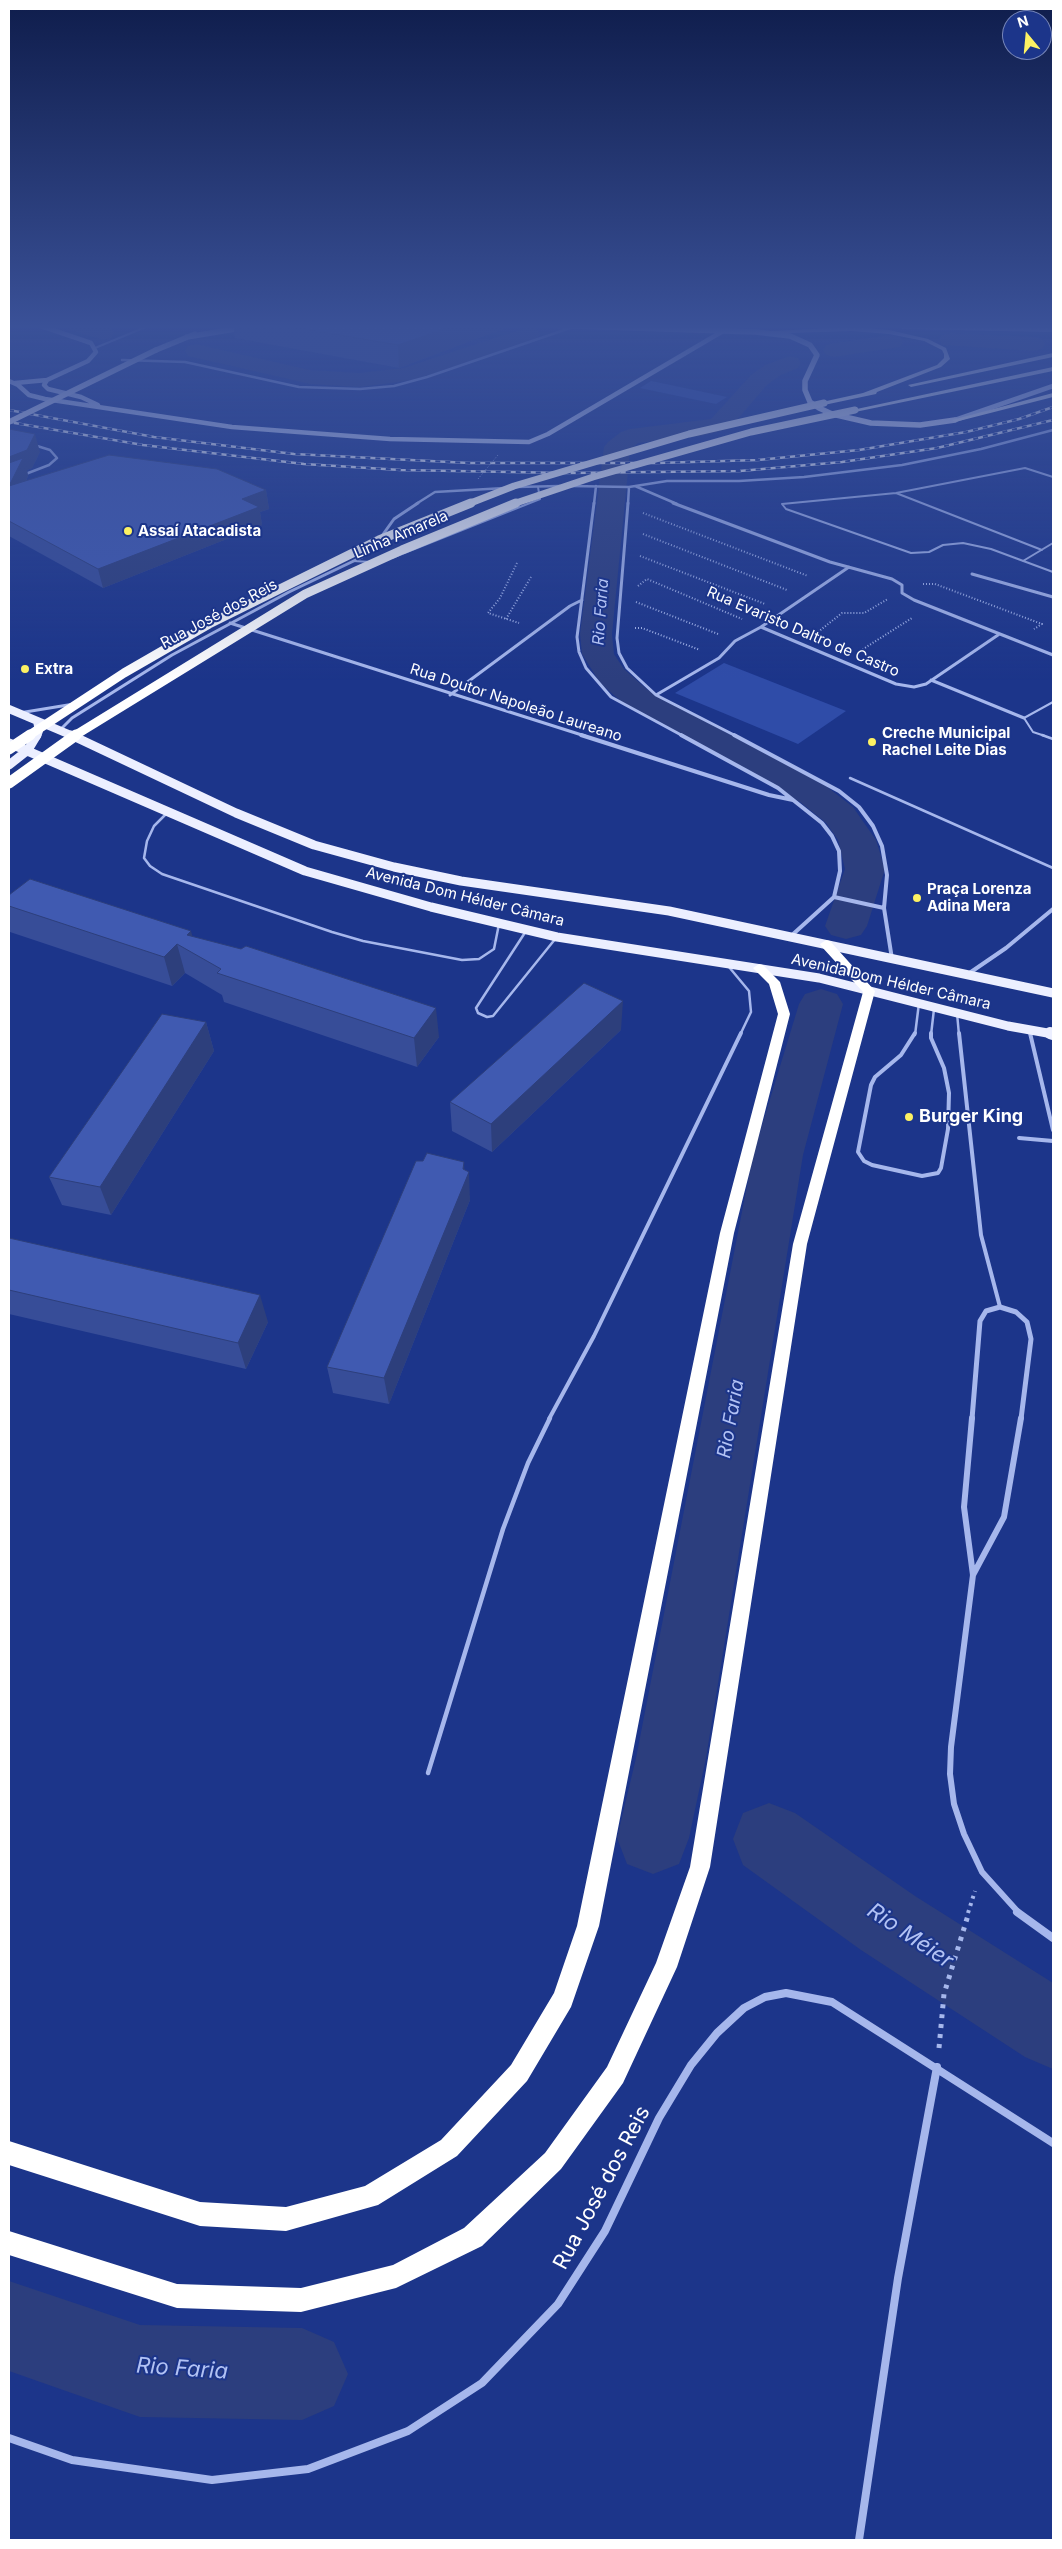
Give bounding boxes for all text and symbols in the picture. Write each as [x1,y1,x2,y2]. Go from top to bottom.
north arrow [1002,10,1052,60]
text: N [1015,11,1030,31]
street label: Linha Amarela [351,507,451,563]
place label: Assaí Atacadista [138,522,261,540]
marker: Assaí Atacadista [122,525,134,537]
street label: Rua José dos Reis [158,576,280,652]
water label: Rio Faria [589,578,613,646]
street label: Rua Evaristo Daltro de Castro [704,583,902,681]
place label: Extra [35,660,73,678]
street label: Rua Doutor Napoleão Laureano [408,660,624,746]
marker: Extra [19,663,31,675]
place label: Creche Municipal Rachel Leite Dias [882,724,1010,759]
marker: Creche Municipal Rachel Leite Dias [866,736,878,748]
street label: Avenida Dom Hélder Câmara [364,864,566,930]
place label: Praça Lorenza Adina Mera [927,880,1032,915]
marker: Praça Lorenza Adina Mera [911,892,923,904]
street label: Avenida Dom Hélder Câmara [790,950,992,1014]
place label: Burger King [919,1106,1023,1128]
marker: Burger King [903,1111,915,1123]
water label: Rio Faria [713,1378,749,1460]
water label: Rio Méier [862,1898,958,1974]
street label: Rua José dos Reis [548,2102,656,2274]
water label: Rio Faria [135,2353,229,2385]

